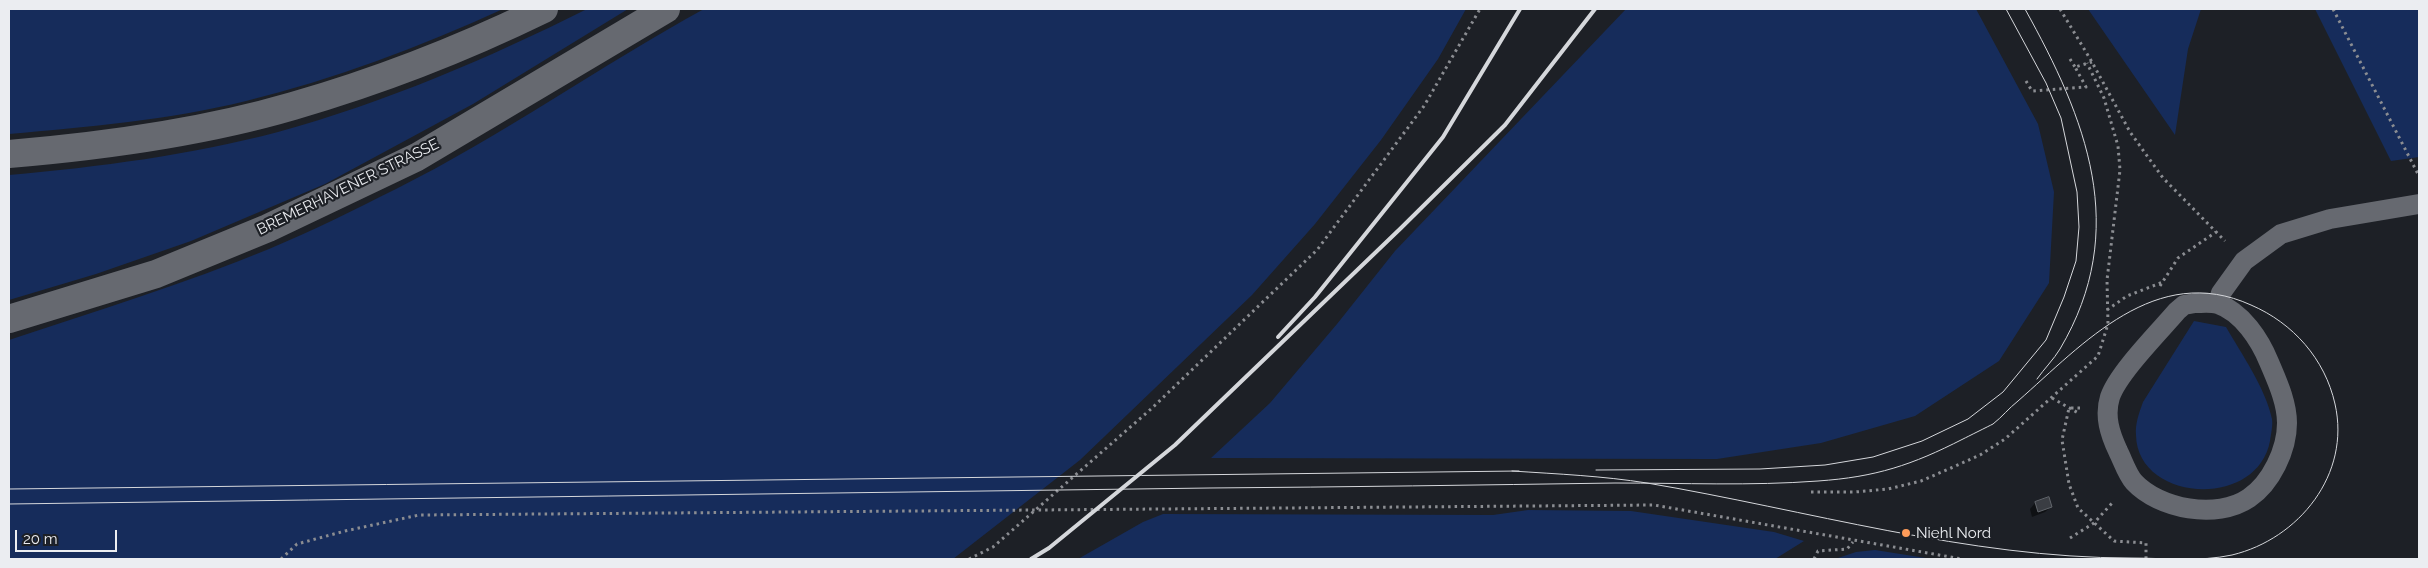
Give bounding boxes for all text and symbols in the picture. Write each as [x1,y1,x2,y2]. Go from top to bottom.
street label: BREMERHAVENER STRASSE [254,135,442,239]
scale bar [18,520,120,552]
place label: Niehl Nord [1916,524,1991,542]
marker: Niehl Nord [1900,527,1912,539]
text: 20 m [23,530,58,548]

